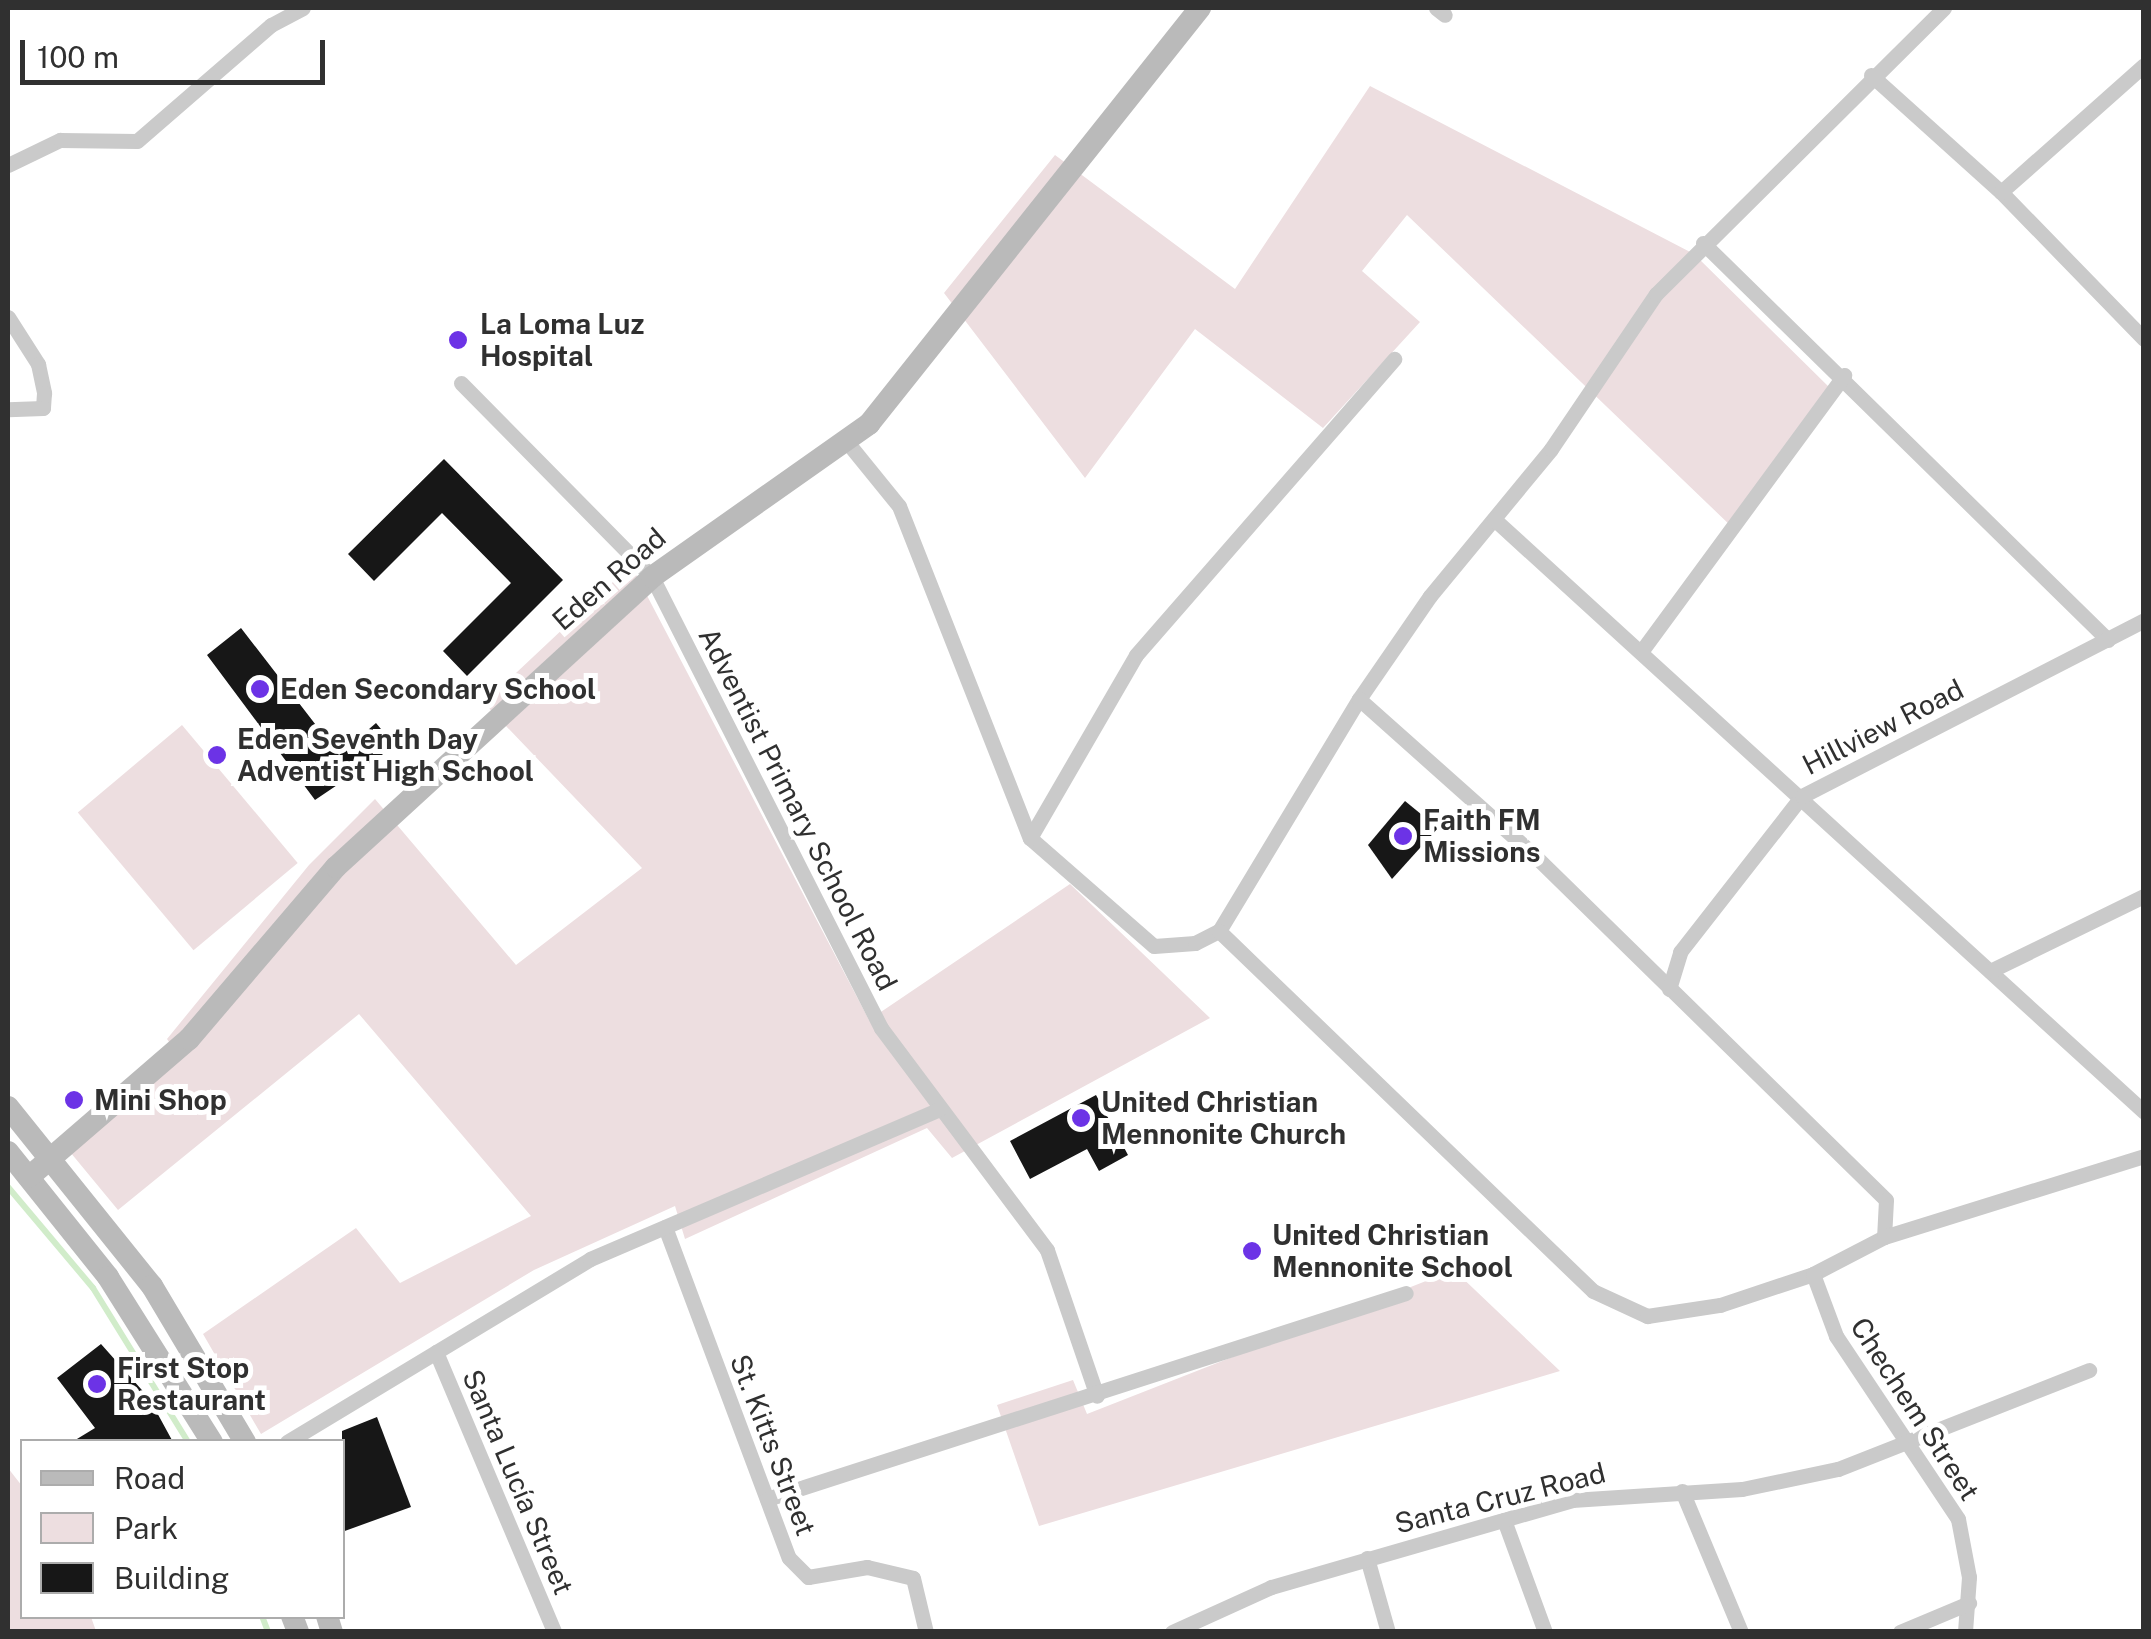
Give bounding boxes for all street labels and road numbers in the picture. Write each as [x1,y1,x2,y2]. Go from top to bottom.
street label: Eden Road [546,521,672,637]
street label: Adventist Primary School Road [692,622,904,996]
street label: Hillview Road [1797,672,1969,782]
street label: Chechem Street [1843,1311,1987,1507]
street label: St. Kitts Street [723,1350,823,1540]
street label: Santa Lucía Street [455,1364,581,1600]
street label: Santa Cruz Road [1391,1456,1609,1540]

